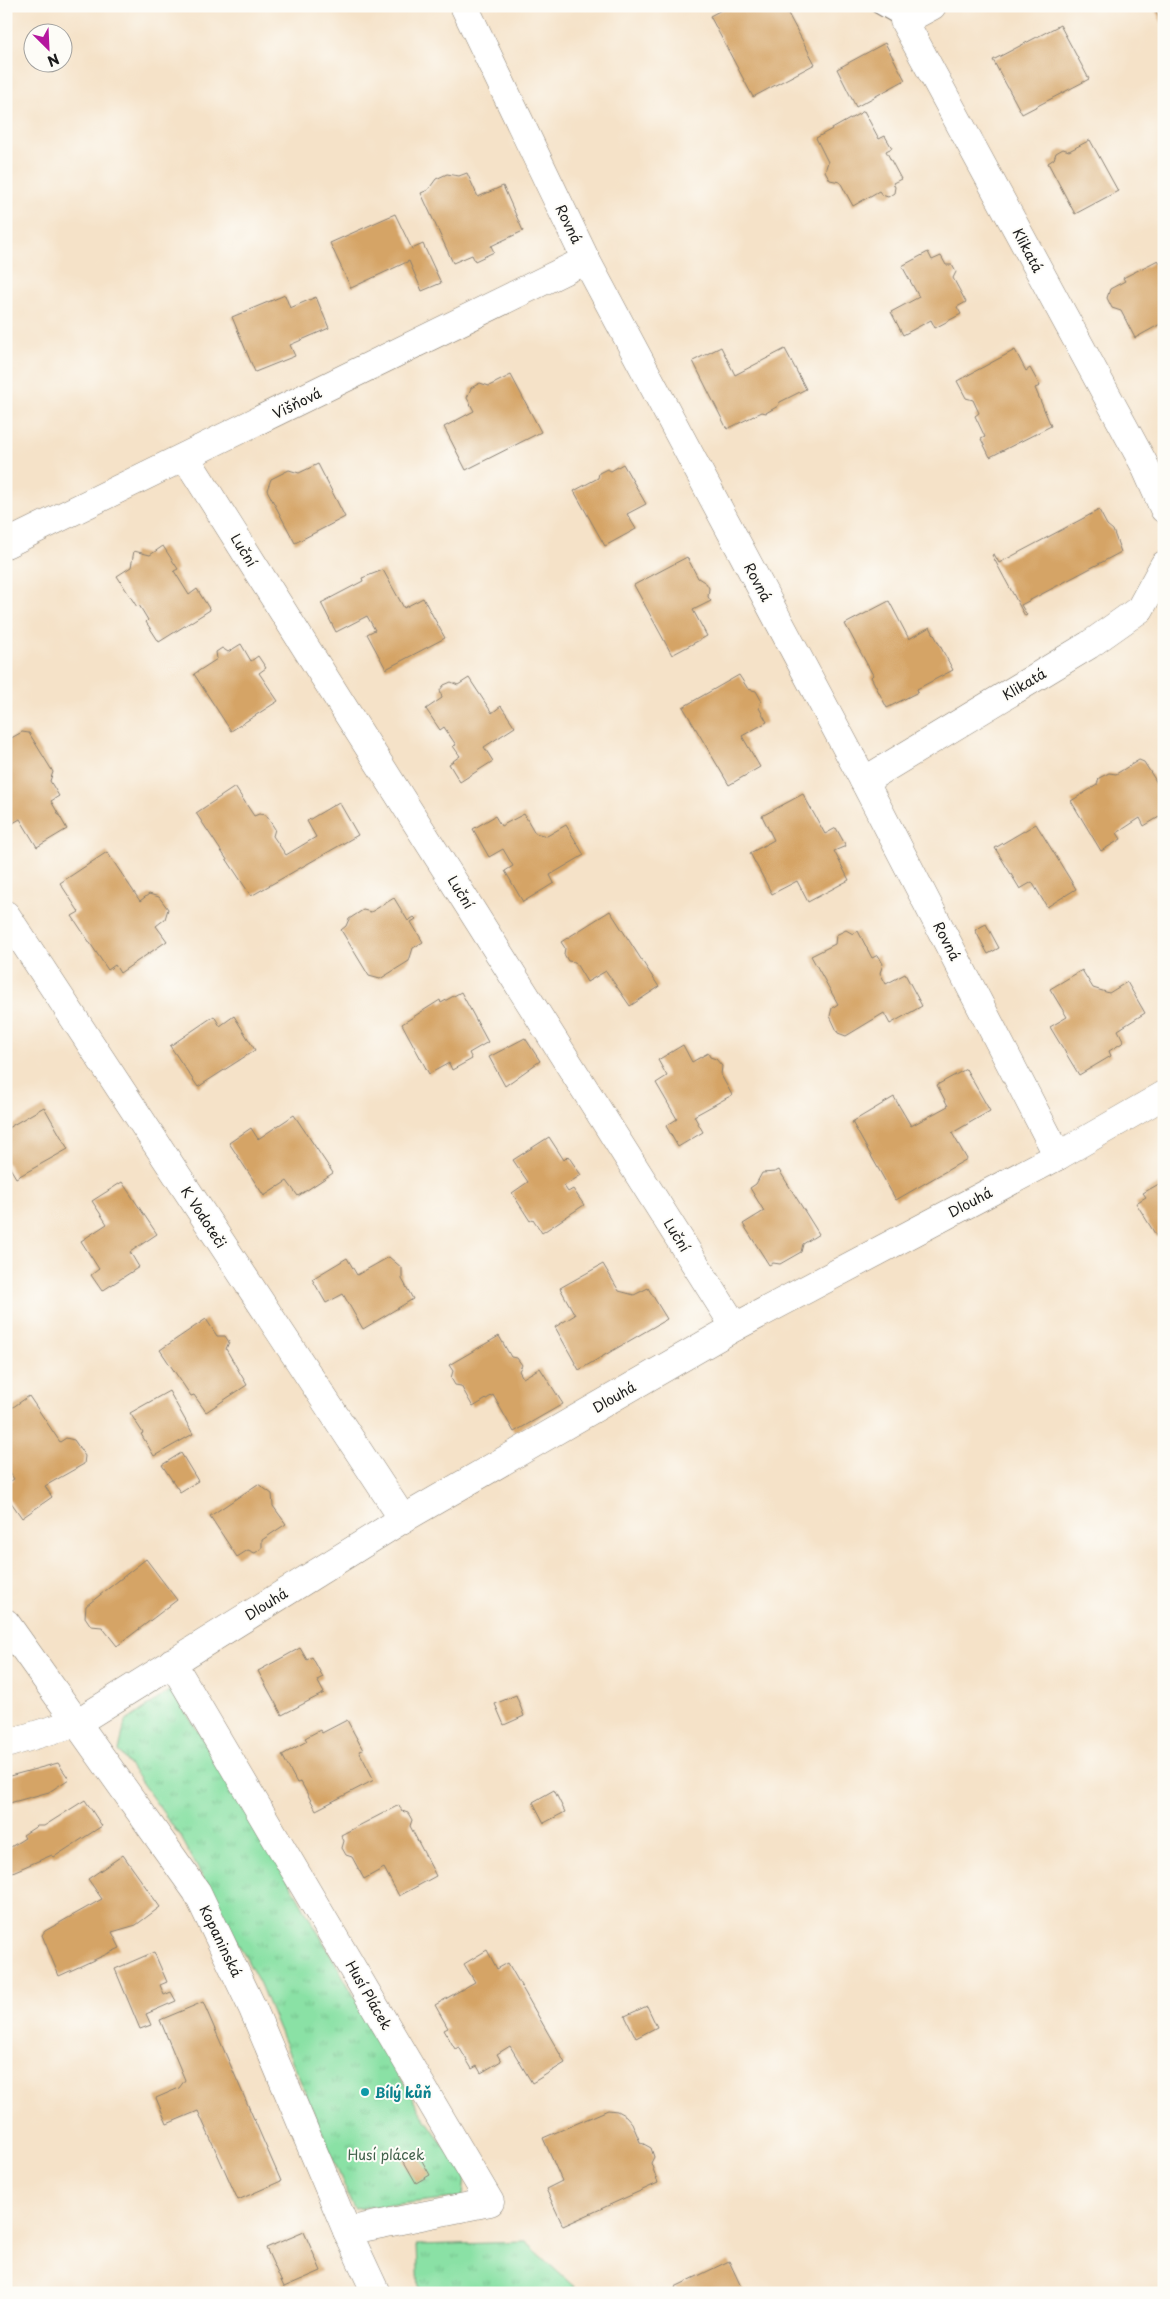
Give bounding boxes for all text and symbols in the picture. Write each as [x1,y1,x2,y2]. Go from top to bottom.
north arrow [22,22,72,72]
text: N [44,48,63,72]
street label: Rovná [551,201,588,247]
street label: Klikatá [1007,224,1049,276]
street label: Višňová [269,382,325,424]
street label: Luční [226,529,262,571]
street label: Rovná [739,559,777,605]
street label: Klikatá [998,663,1050,705]
street label: Luční [443,871,479,913]
street label: Rovná [928,918,966,964]
street label: K Vodoteči [176,1182,232,1252]
street label: Dlouhá [944,1182,996,1222]
street label: Luční [659,1214,695,1256]
street label: Dlouhá [588,1376,640,1418]
street label: Dlouhá [241,1582,292,1625]
street label: Kopaninská [195,1901,248,1981]
street label: Husí Plácek [341,1956,398,2034]
place label: Bílý kůň [375,2082,431,2103]
marker: Bílý kůň [359,2086,371,2098]
park label: Husí plácek [347,2144,425,2165]

